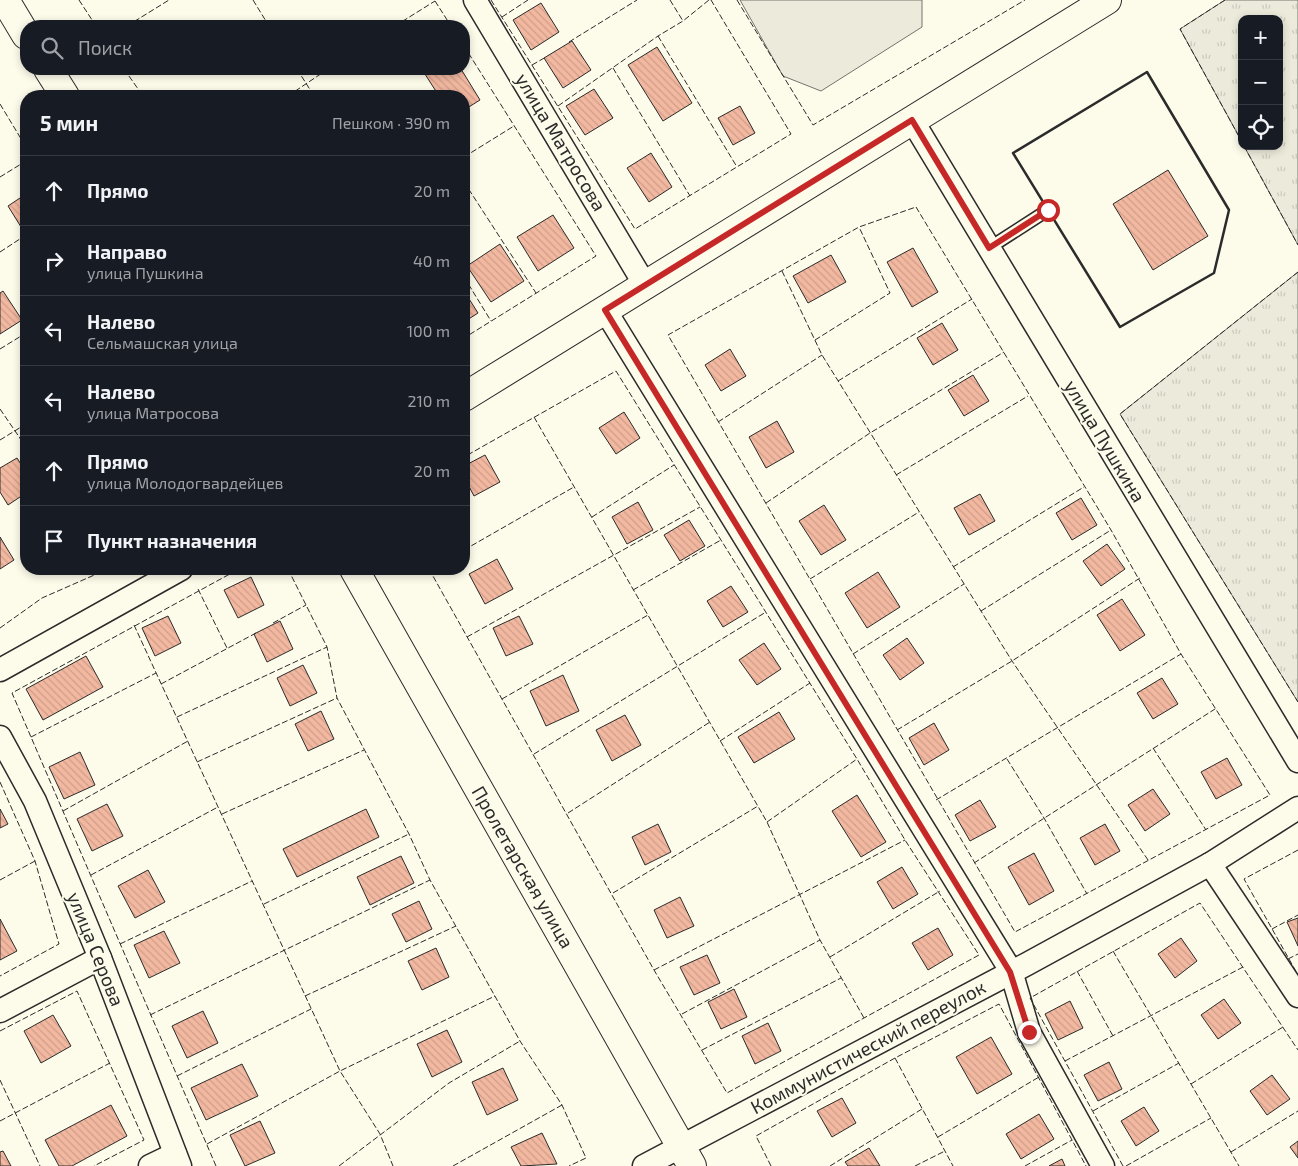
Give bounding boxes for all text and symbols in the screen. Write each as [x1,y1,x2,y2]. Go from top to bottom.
map controls [1238,15,1283,150]
button: + [1238,15,1283,60]
search box [20,20,470,75]
icon: search [38,34,66,62]
text: Поиск [78,36,132,59]
button: − [1238,60,1283,105]
street label: улица Матросова [510,69,612,215]
button: locate [1238,105,1283,150]
text: 5 мин [40,110,98,135]
text: Пешком · 390 m [332,113,450,132]
icon: ahead [40,177,68,205]
text: Прямо [87,179,149,202]
text: 20 m [414,181,450,200]
route start [1037,199,1060,222]
text: Направо [87,240,167,263]
icon: right [40,247,68,275]
text: 40 m [413,251,450,270]
text: улица Пушкина [87,263,203,282]
text: Налево [87,310,155,333]
icon: left [40,317,68,345]
text: 100 m [407,321,450,340]
text: Сельмашская улица [87,333,238,352]
street label: улица Пушкина [1059,376,1151,506]
text: Налево [87,380,155,403]
icon: left [40,387,68,415]
text: 210 m [407,391,450,410]
text: улица Матросова [87,403,219,422]
text: Прямо [87,450,149,473]
icon: ahead [40,457,68,485]
text: 20 m [414,461,450,480]
text: улица Молодогвардейцев [87,473,283,492]
icon: arrive [40,527,68,555]
text: Пункт назначения [87,529,257,552]
street label: Пролетарская улица [467,782,579,952]
street label: улица Серова [62,888,130,1010]
street label: Коммунистический переулок [746,975,990,1119]
route end [1018,1021,1041,1044]

